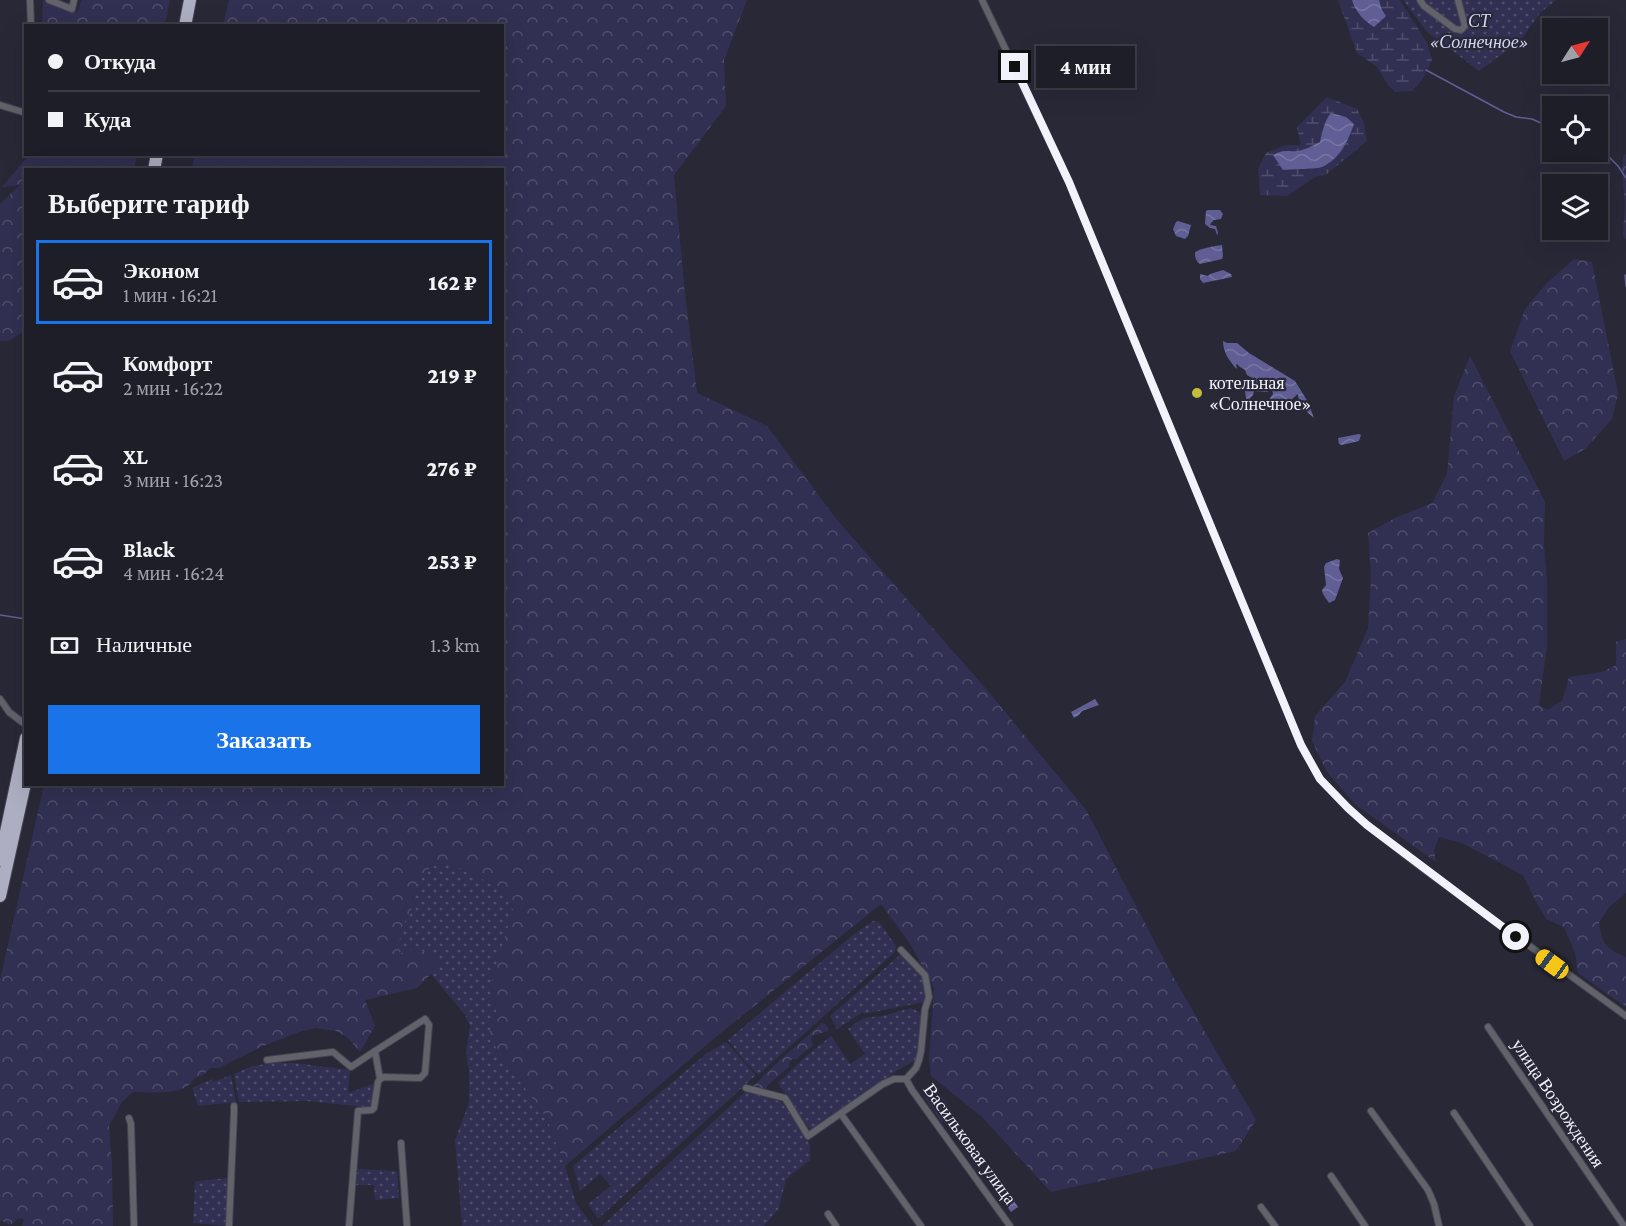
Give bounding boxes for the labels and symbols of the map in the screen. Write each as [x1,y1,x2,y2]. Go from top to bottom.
park label: СТ «Солнечное» [1429,11,1529,52]
north arrow [1542,18,1608,84]
callout: 4 мин [1036,46,1135,88]
route end [1001,53,1028,80]
place label: котельная «Солнечное» [1209,373,1311,414]
marker: котельная «Солнечное» [1190,386,1204,400]
route start [1502,923,1529,950]
car [1532,946,1572,982]
street label: улица Возрождения [1508,1035,1608,1171]
street label: Васильковая улица [920,1080,1020,1208]

